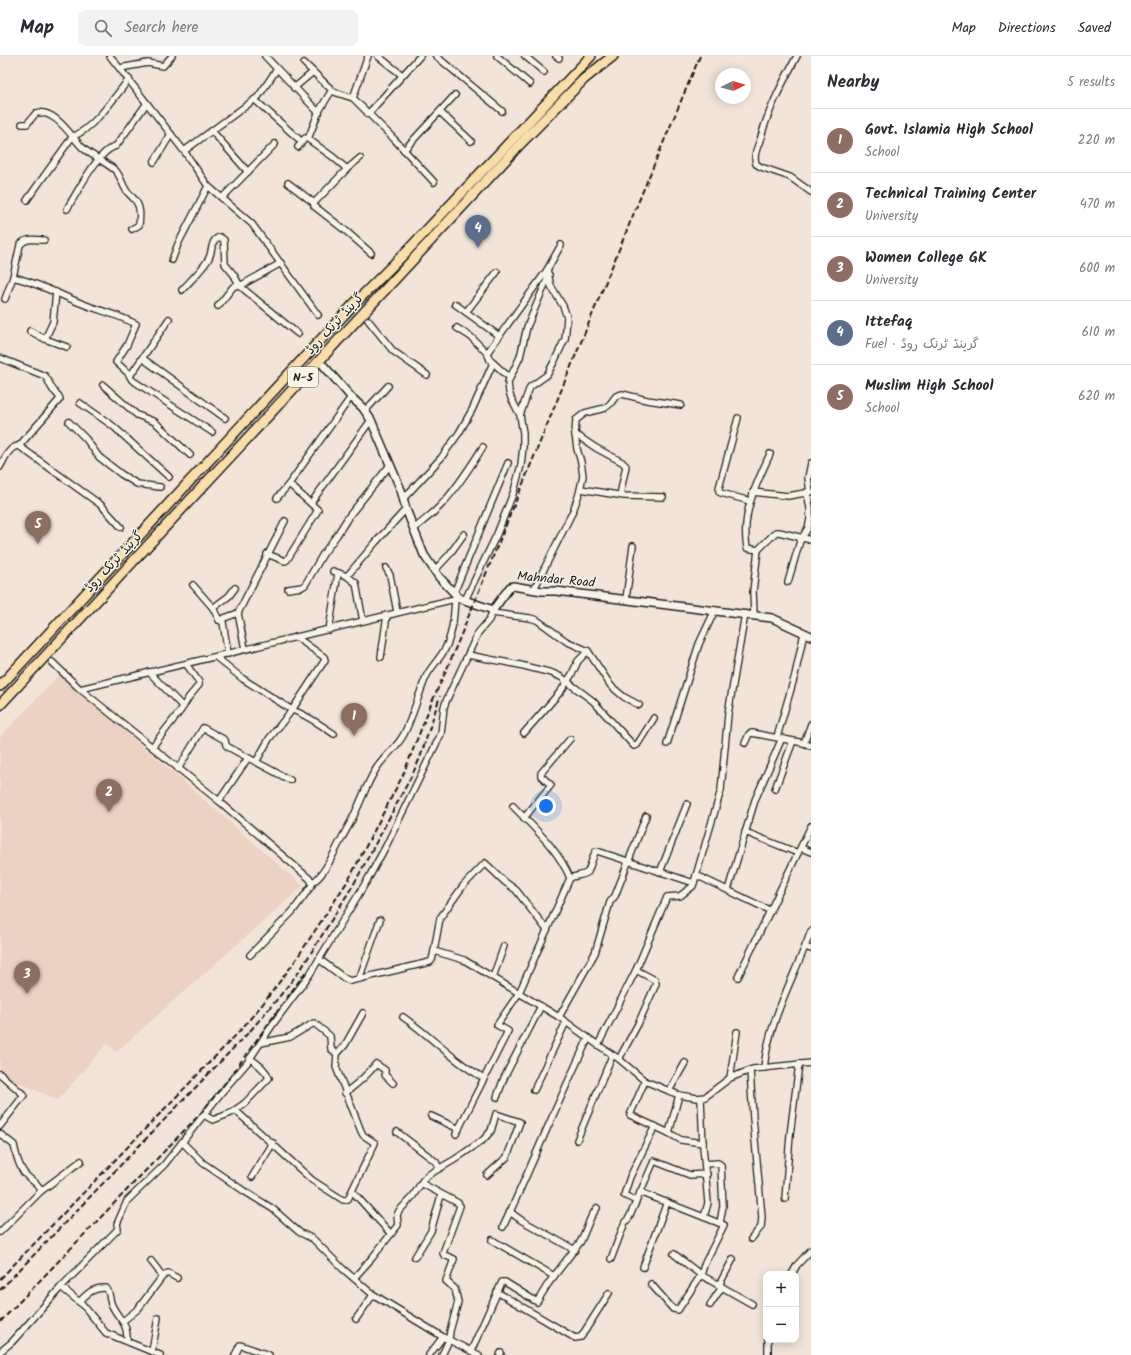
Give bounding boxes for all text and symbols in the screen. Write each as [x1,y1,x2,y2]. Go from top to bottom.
search box [78,10,358,46]
text: Map [20,13,54,43]
text: Search here [124,16,198,40]
icon: search [92,17,114,39]
text: Map [951,17,976,39]
text: Directions [998,17,1056,39]
text: Saved [1078,17,1111,39]
north arrow [715,68,751,104]
text: Nearby [827,69,879,96]
text: 5 results [1067,72,1115,93]
text: Govt. Islamia High School [865,118,1033,142]
text: 1 [838,130,842,151]
text: 220 m [1078,130,1115,151]
text: School [865,142,900,163]
text: Technical Training Center [865,182,1036,206]
text: 2 [836,194,844,215]
text: 470 m [1080,194,1115,215]
text: University [865,206,918,227]
pin: 4 [465,215,491,248]
text: Women College GK [865,246,987,270]
text: 3 [836,258,844,279]
text: 600 m [1079,258,1115,279]
text: University [865,270,918,291]
street label: گرینڈ ٹرنک روڈ [301,288,370,360]
text: Ittefaq [865,310,912,334]
text: 4 [836,322,844,343]
text: 610 m [1082,322,1115,343]
text: Fuel · گرینڈ ٹرنک روڈ [865,334,979,355]
road number: N-5 [288,367,318,387]
text: Muslim High School [865,374,993,398]
text: 5 [837,386,843,407]
text: 620 m [1078,386,1115,407]
text: School [865,398,900,419]
pin: 5 [25,511,51,544]
street label: گرینڈ ٹرنک روڈ [80,526,149,598]
street label: Mahndar Road [516,566,596,594]
pin: 1 [341,703,367,736]
pin: 2 [96,779,122,812]
your location [536,796,556,816]
pin: 3 [14,961,40,994]
map controls [763,1271,799,1343]
button: + [763,1271,799,1307]
button: − [763,1307,799,1343]

